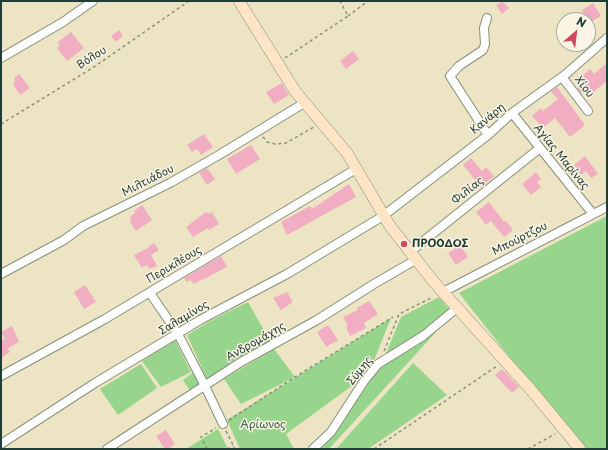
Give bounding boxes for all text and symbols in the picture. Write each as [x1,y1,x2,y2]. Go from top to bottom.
north arrow [556,12,596,52]
text: N [574,12,589,31]
street label: Βόλου [75,44,109,72]
street label: Χίου [571,74,597,100]
street label: Κανάρη [468,101,508,137]
street label: Αγίας Μαρίνας [531,122,591,192]
street label: Μιλτιάδου [120,162,176,200]
street label: Φιλίας [450,174,486,208]
street label: Μπούρτζου [490,219,550,259]
place label: ΠΡΟΟΔΟΣ [412,237,468,251]
marker: ΠΡΟΟΔΟΣ [399,239,409,249]
street label: Περικλέους [144,243,204,287]
street label: Σαλαμίνος [157,298,211,338]
street label: Ανδρομάχης [224,320,288,364]
street label: Σύμης [344,354,376,388]
park label: Αρίωνος [240,418,286,432]

